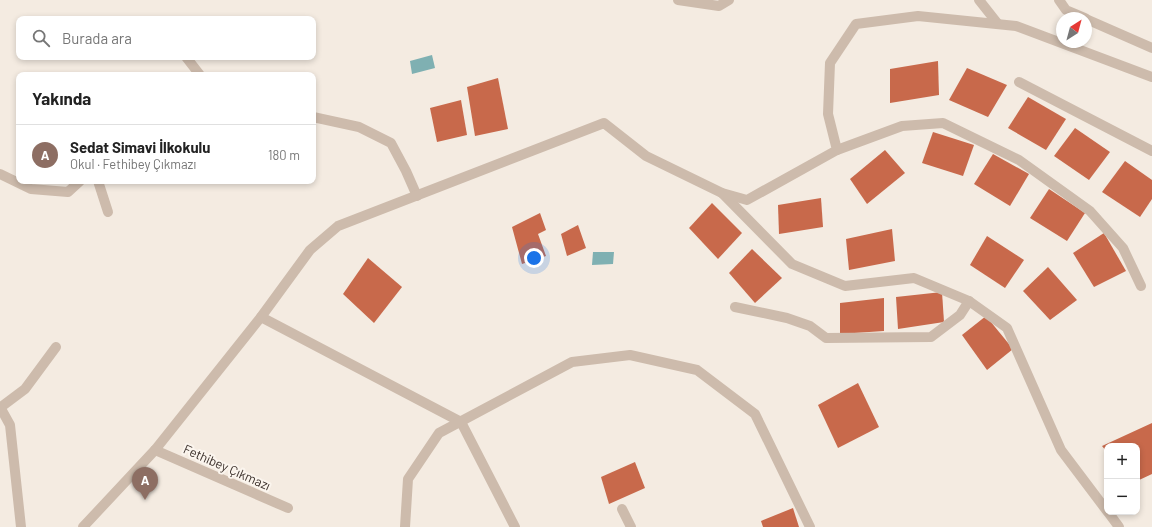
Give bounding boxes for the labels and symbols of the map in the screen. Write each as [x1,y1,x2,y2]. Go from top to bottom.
north arrow [1056,12,1092,48]
your location [524,248,544,268]
street label: Fethibey Çıkmazı [181,441,273,493]
pin: A [132,467,158,500]

